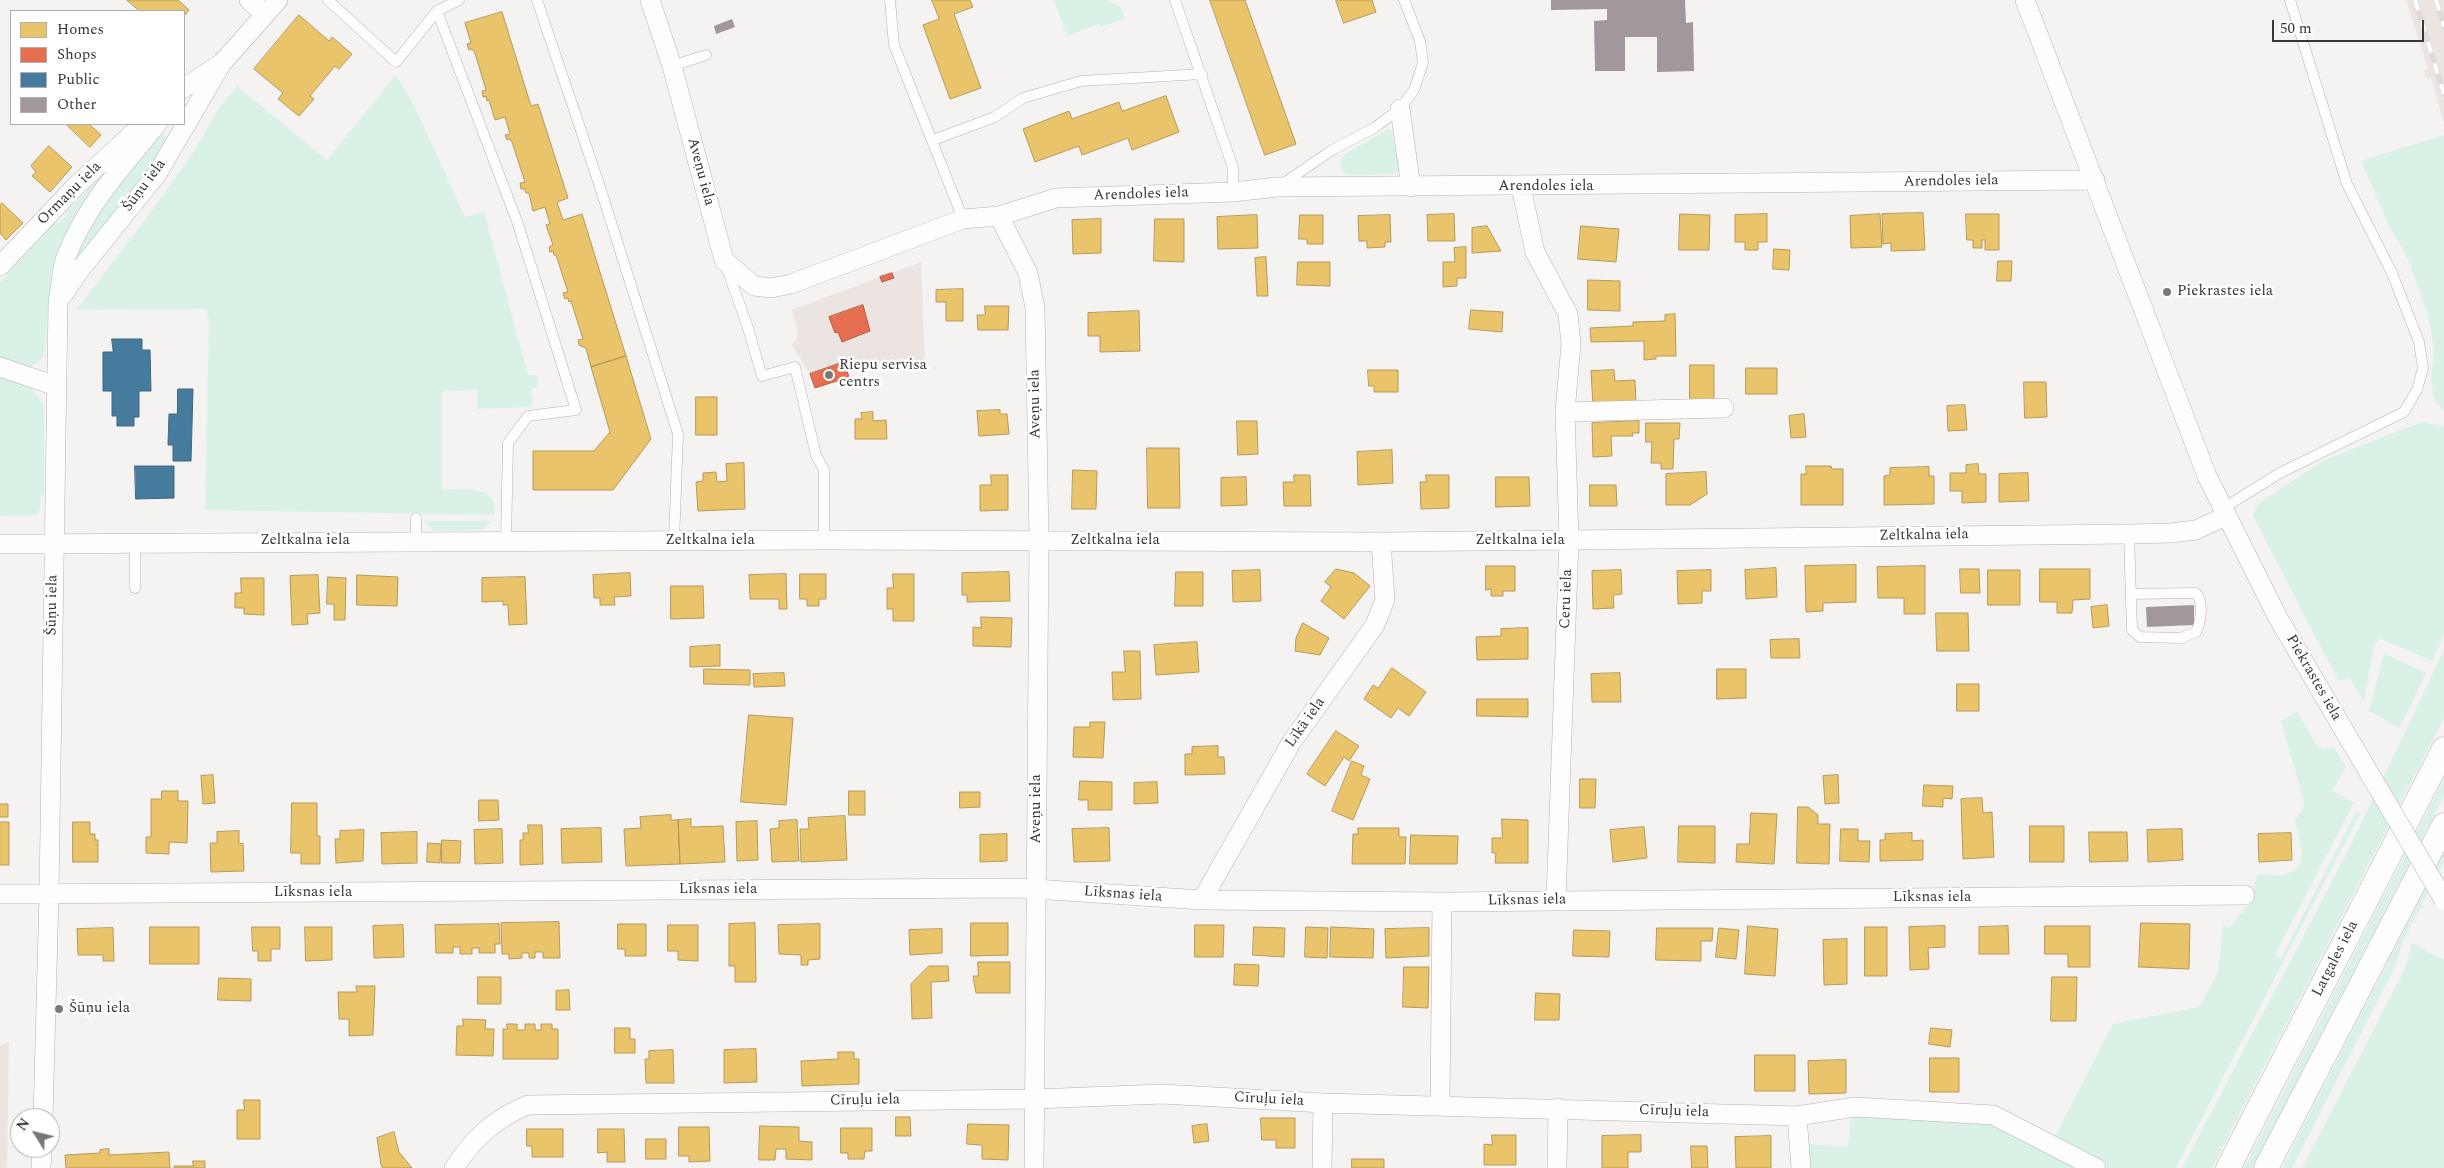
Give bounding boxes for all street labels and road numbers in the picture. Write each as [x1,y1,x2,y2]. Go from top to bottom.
street label: Aveņu iela [682,136,718,208]
street label: Šūņu iela [119,156,171,216]
street label: Ormaņu iela [34,158,106,230]
street label: Arendoles iela [1903,172,1999,192]
street label: Arendoles iela [1498,178,1594,196]
street label: Arendoles iela [1093,184,1189,206]
street label: Aveņu iela [1026,369,1046,439]
street label: Zeltkalna iela [1879,526,1969,546]
street label: Zeltkalna iela [260,532,350,550]
street label: Zeltkalna iela [665,532,755,550]
street label: Zeltkalna iela [1070,532,1160,550]
street label: Zeltkalna iela [1475,532,1565,550]
street label: Ceru iela [1557,569,1577,629]
street label: Šūņu iela [43,574,63,636]
street label: Piekrastes iela [2281,632,2345,724]
street label: Līkā iela [1282,694,1330,752]
street label: Aveņu iela [1028,774,1046,844]
street label: Līksnas iela [679,881,757,899]
street label: Līksnas iela [1083,883,1163,907]
street label: Līksnas iela [274,884,352,902]
street label: Līksnas iela [1893,889,1971,907]
street label: Līksnas iela [1488,891,1566,911]
street label: Latgales iela [2309,918,2363,1000]
street label: Cīruļu iela [1233,1089,1305,1111]
street label: Cīruļu iela [830,1091,900,1111]
street label: Cīruļu iela [1639,1102,1709,1122]

